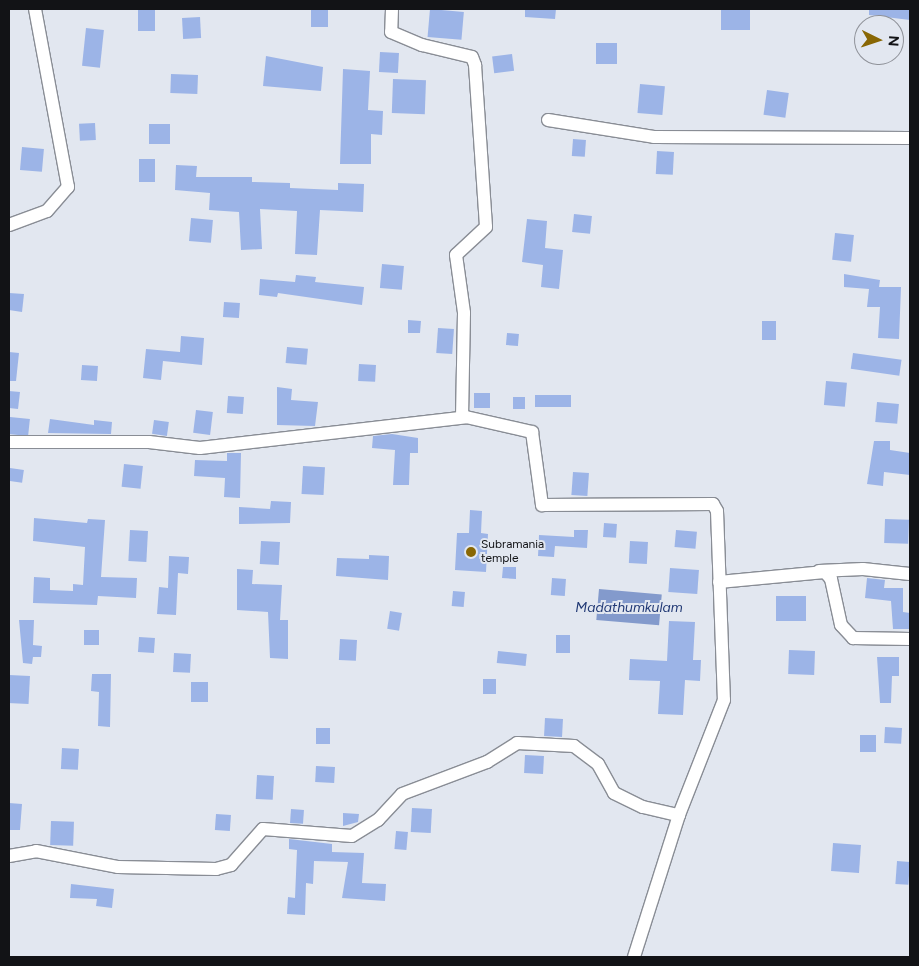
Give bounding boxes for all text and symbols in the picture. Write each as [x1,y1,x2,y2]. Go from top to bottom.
north arrow [854,15,904,65]
text: N [885,35,902,47]
place label: Subramania temple [481,538,544,566]
marker: Subramania temple [465,546,477,558]
water label: Madathumkulam [575,600,683,616]

